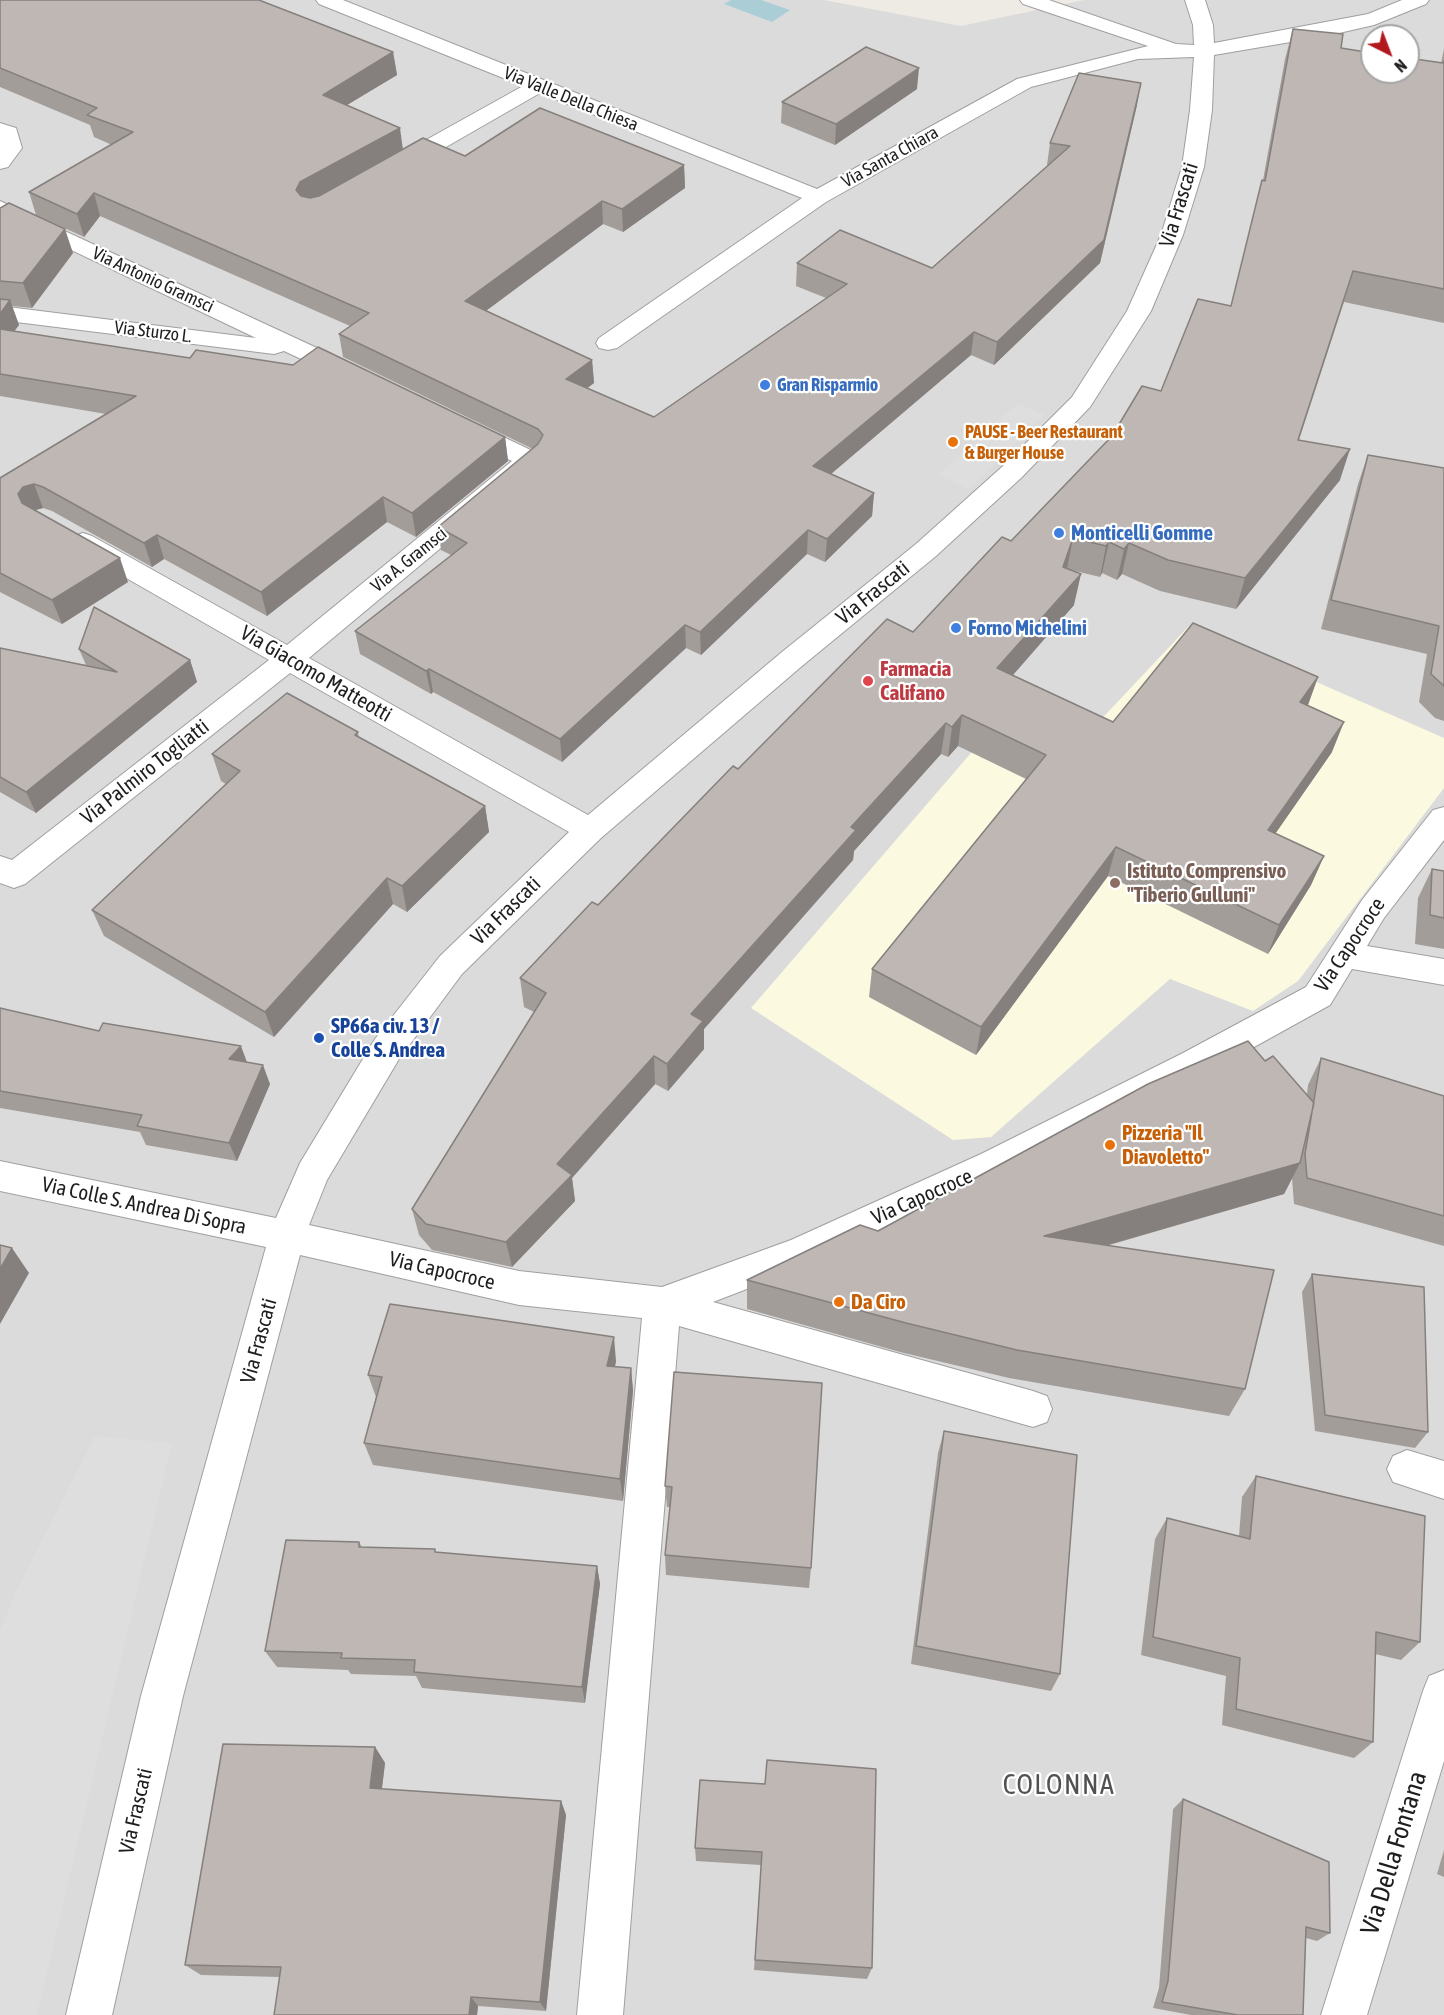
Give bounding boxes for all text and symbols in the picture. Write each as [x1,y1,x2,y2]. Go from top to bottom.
north arrow [1360,24,1420,84]
text: N [1391,56,1410,76]
street label: Via Valle Della Chiesa [501,62,641,136]
street label: Via Santa Chiara [838,122,942,192]
street label: Via Frascati [1154,160,1204,250]
street label: Via Antonio Gramsci [89,242,217,318]
street label: Via Sturzo L. [113,317,193,347]
place label: Gran Risparmio [777,374,878,396]
marker: Gran Risparmio [758,378,772,392]
place label: PAUSE - Beer Restaurant & Burger House [965,421,1123,464]
marker: PAUSE - Beer Restaurant & Burger House [946,435,960,449]
place label: Monticelli Gomme [1071,520,1213,546]
street label: Via A. Gramsci [367,523,451,597]
marker: Monticelli Gomme [1052,526,1066,540]
street label: Via Frascati [831,556,915,630]
place label: Forno Michelini [968,615,1087,641]
street label: Via Giacomo Matteotti [236,620,396,728]
marker: Forno Michelini [949,621,963,635]
place label: Farmacia Califano [880,656,951,706]
marker: Farmacia Califano [861,674,875,688]
street label: Via Palmiro Togliatti [76,714,214,830]
place label: Istituto Comprensivo "Tiberio Gulluni" [1127,858,1286,908]
street label: Via Frascati [466,872,546,950]
marker: Istituto Comprensivo "Tiberio Gulluni" [1108,876,1122,890]
street label: Via Capocroce [1309,893,1391,997]
place label: SP66a civ. 13 / Colle S. Andrea [331,1013,445,1063]
marker: SP66a civ. 13 / Colle S. Andrea [312,1031,326,1045]
place label: Pizzeria "Il Diavoletto" [1122,1120,1209,1170]
marker: Pizzeria "Il Diavoletto" [1103,1138,1117,1152]
street label: Via Capocroce [868,1164,976,1230]
street label: Via Colle S. Andrea Di Sopra [40,1172,248,1240]
street label: Via Capocroce [387,1247,497,1295]
place label: Da Ciro [851,1289,906,1315]
marker: Da Ciro [832,1295,846,1309]
street label: Via Frascati [236,1296,282,1386]
street label: Via Frascati [114,1766,158,1856]
district label: COLONNA [1003,1768,1115,1802]
street label: Via Della Fontana [1354,1768,1434,1938]

